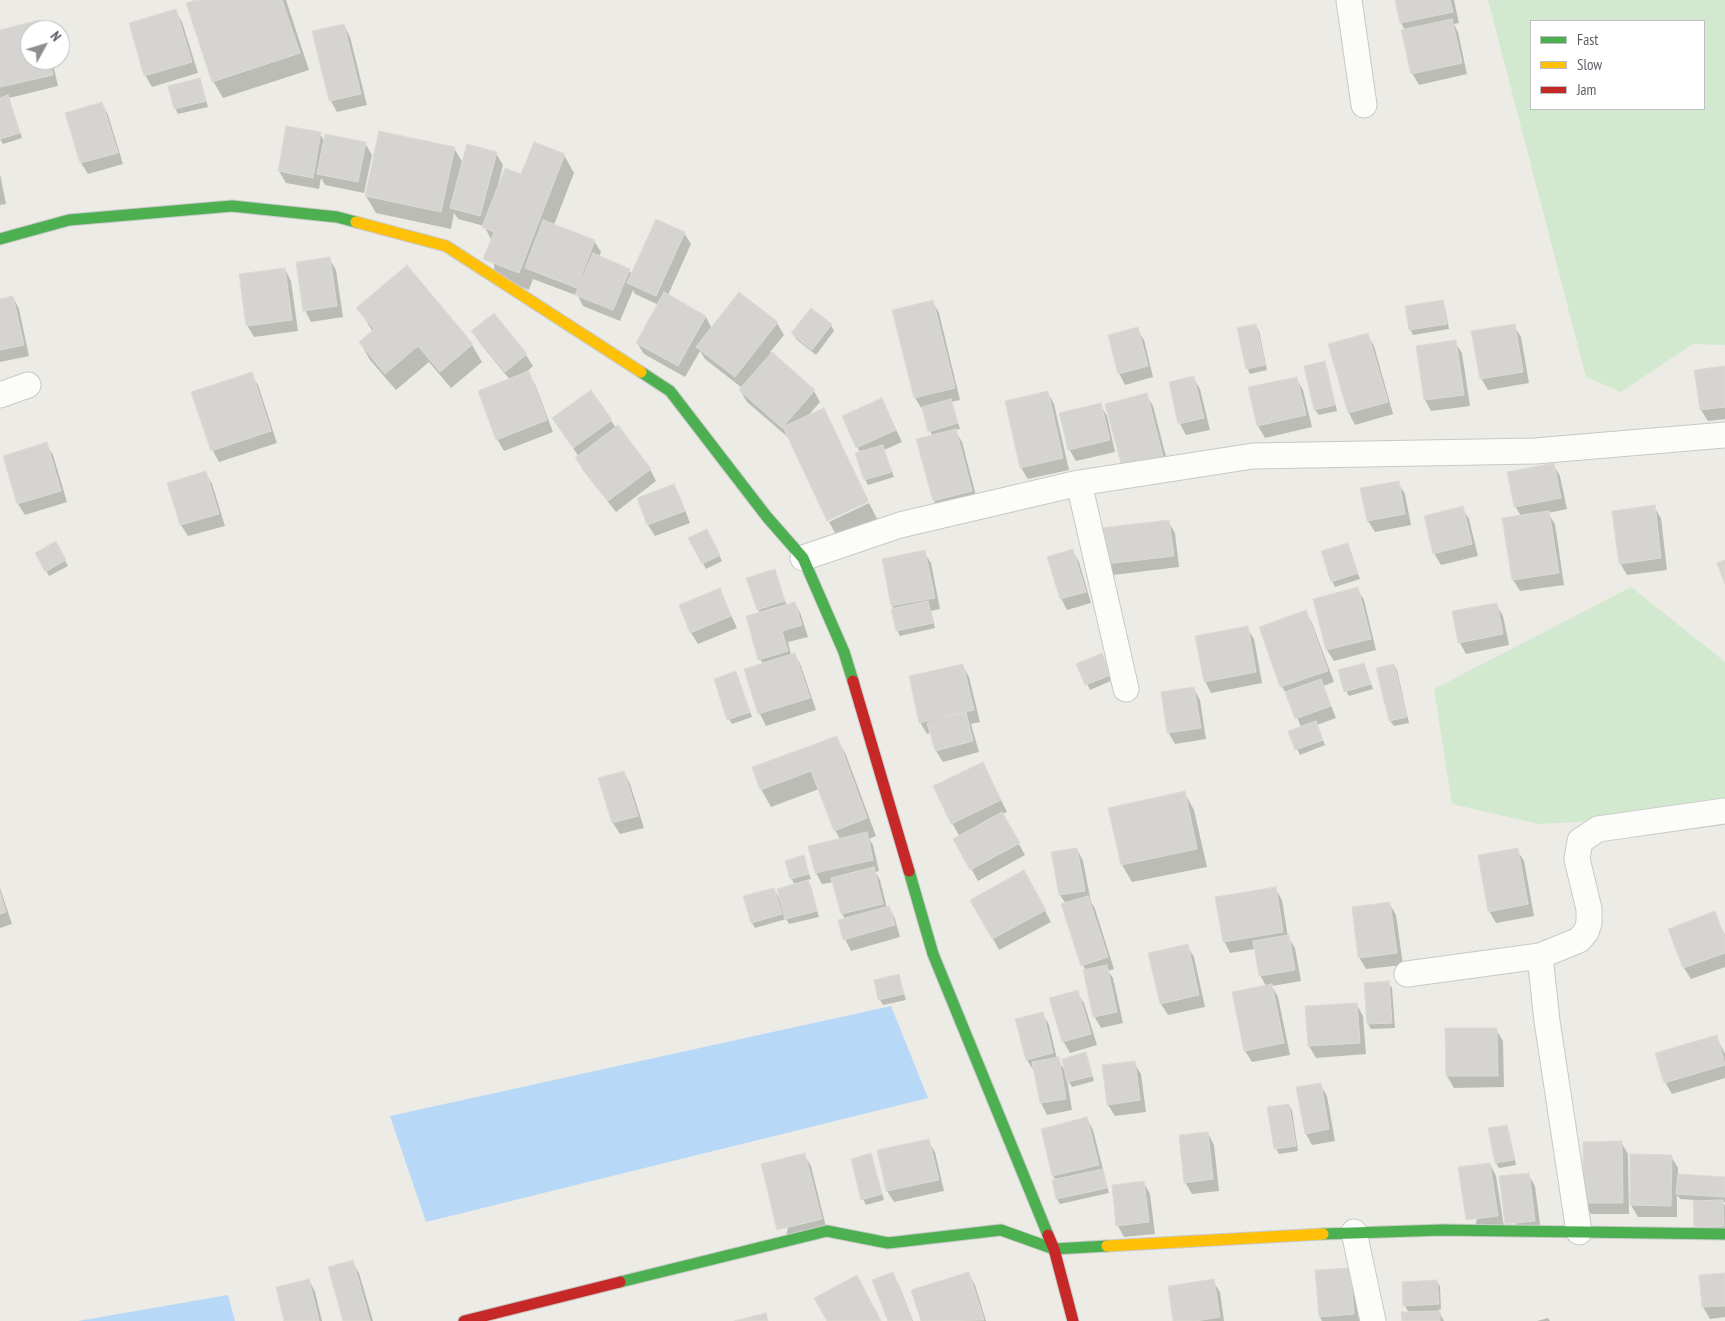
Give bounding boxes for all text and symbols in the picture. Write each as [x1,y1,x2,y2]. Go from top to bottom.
north arrow [20,20,70,70]
legend [1530,20,1705,110]
text: N [47,28,65,45]
text: Fast [1577,30,1598,49]
text: Slow [1577,55,1602,74]
text: Jam [1577,80,1596,99]

